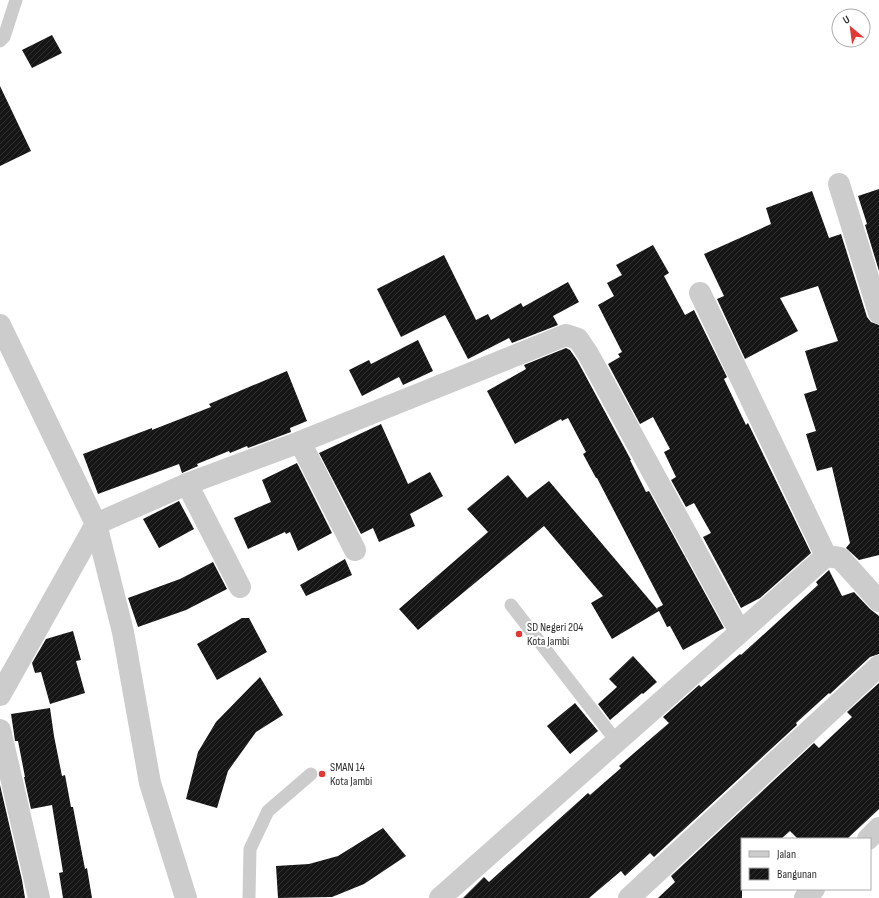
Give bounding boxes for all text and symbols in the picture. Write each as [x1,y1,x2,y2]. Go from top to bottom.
north arrow [831,8,871,48]
text: U [841,12,852,27]
place label: SD Negeri 204 Kota Jambi [527,620,583,649]
marker: SD Negeri 204 Kota Jambi [514,629,524,639]
place label: SMAN 14 Kota Jambi [330,760,372,789]
marker: SMAN 14 Kota Jambi [317,769,327,779]
legend [741,838,871,890]
text: Jalan [776,847,796,862]
text: Bangunan [777,867,817,882]

